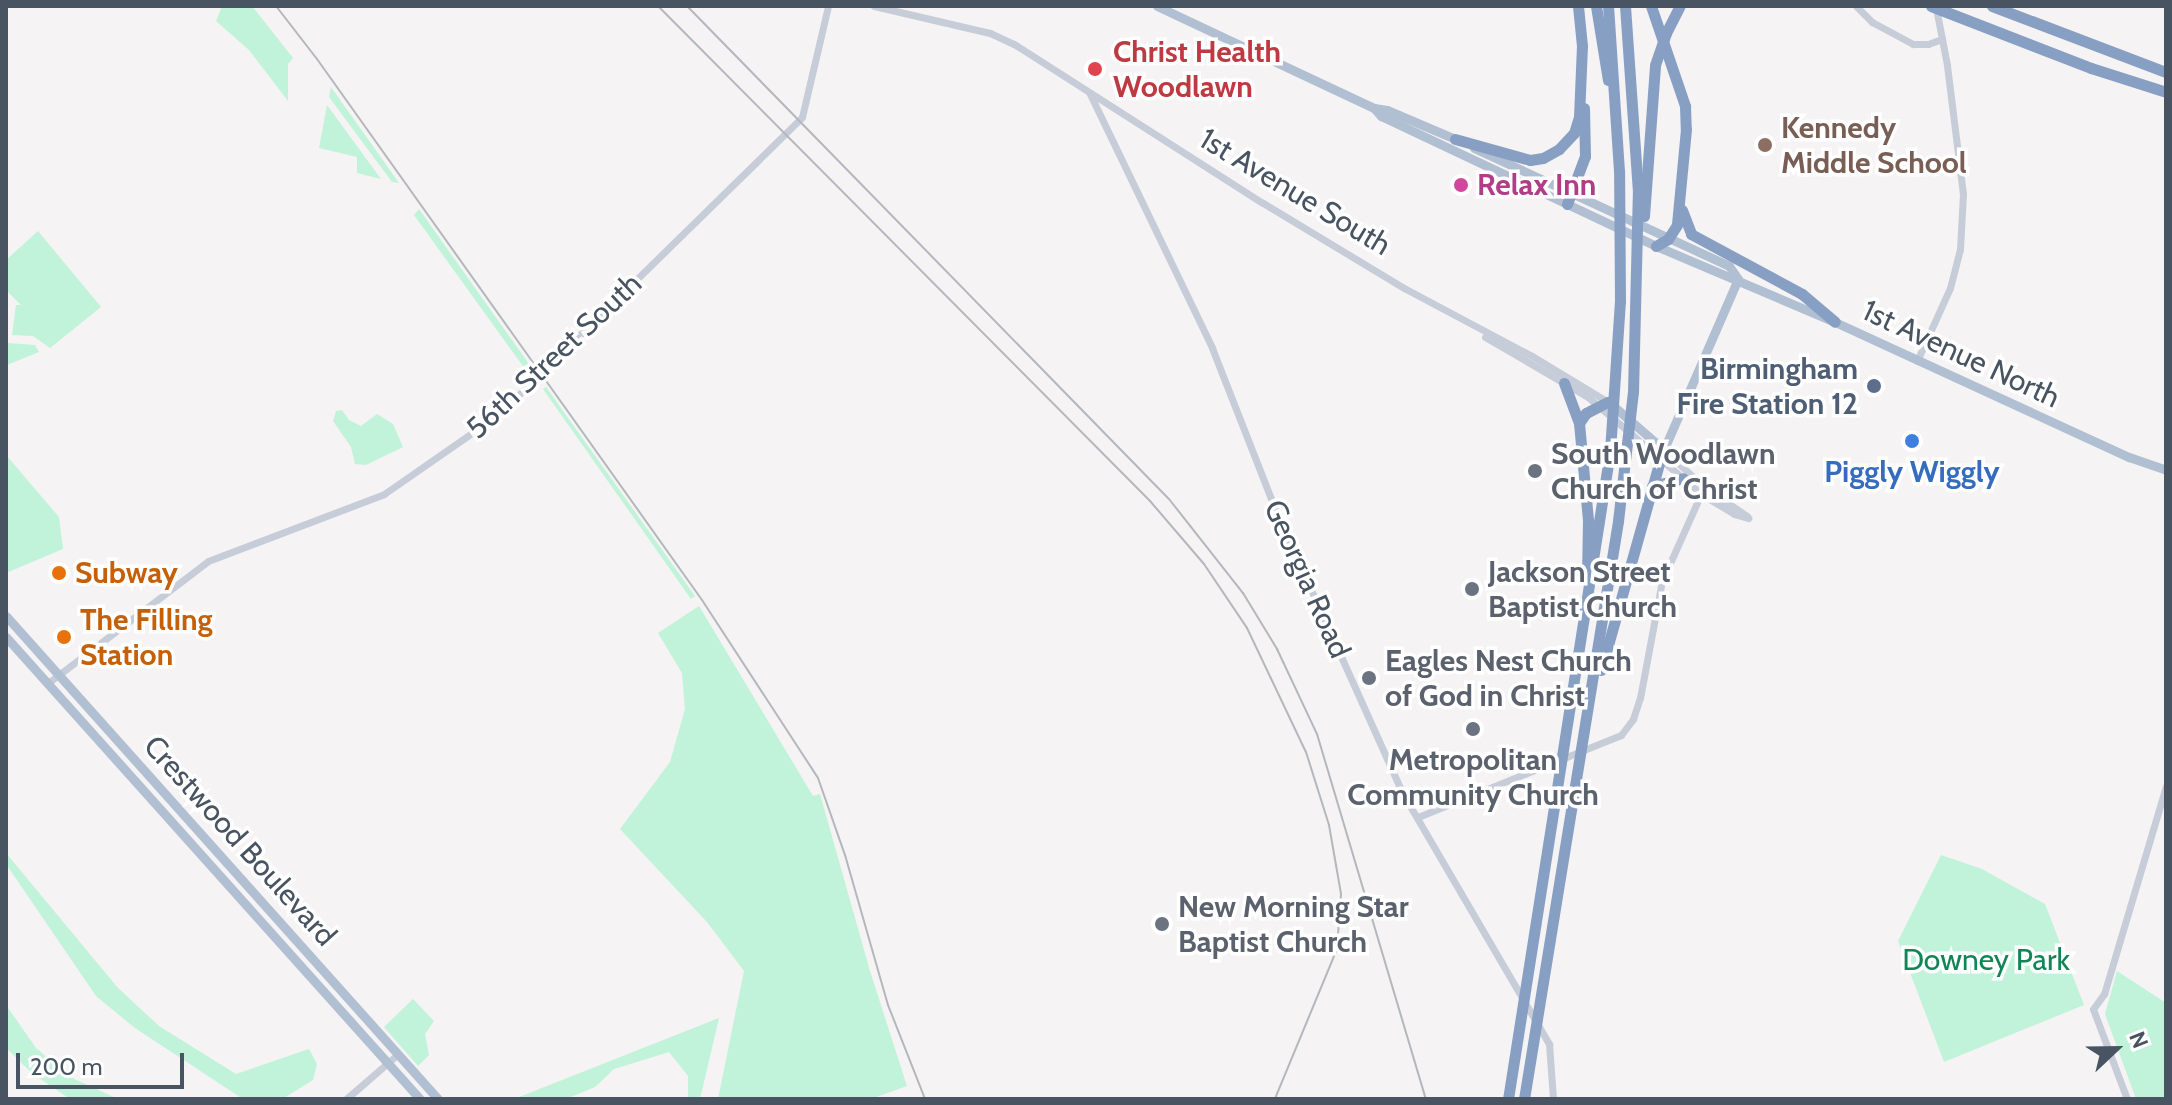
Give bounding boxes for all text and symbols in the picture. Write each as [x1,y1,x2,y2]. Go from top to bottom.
place label: Christ Health Woodlawn [1113,34,1281,104]
marker: Christ Health Woodlawn [1084,58,1106,80]
place label: Kennedy Middle School [1781,110,1967,180]
street label: 1st Avenue South [1193,121,1397,263]
marker: Kennedy Middle School [1756,136,1774,154]
place label: Relax Inn [1477,167,1596,203]
marker: Relax Inn [1452,176,1470,194]
street label: 56th Street South [459,266,649,446]
street label: 1st Avenue North [1856,292,2066,416]
place label: Birmingham Fire Station 12 [1677,351,1858,422]
marker: Birmingham Fire Station 12 [1865,377,1883,395]
marker: Piggly Wiggly [1903,432,1921,450]
place label: South Woodlawn Church of Christ [1551,436,1775,506]
place label: Piggly Wiggly [1824,454,2000,490]
marker: South Woodlawn Church of Christ [1526,462,1544,480]
street label: Georgia Road [1256,494,1358,664]
place label: Jackson Street Baptist Church [1488,554,1677,624]
place label: Subway [75,555,178,591]
marker: Subway [50,564,68,582]
marker: Jackson Street Baptist Church [1463,580,1481,598]
place label: The Filling Station [80,602,213,672]
marker: The Filling Station [55,628,73,646]
place label: Eagles Nest Church of God in Christ [1385,643,1632,714]
marker: Eagles Nest Church of God in Christ [1360,669,1378,687]
marker: Metropolitan Community Church [1464,720,1482,738]
street label: Crestwood Boulevard [136,729,344,953]
place label: Metropolitan Community Church [1347,742,1599,812]
place label: New Morning Star Baptist Church [1178,889,1409,960]
marker: New Morning Star Baptist Church [1153,915,1171,933]
park label: Downey Park [1902,942,2070,978]
north arrow [2076,1009,2156,1089]
text: N [2123,1028,2154,1052]
scale bar [20,1037,188,1087]
text: 200 m [30,1052,103,1081]

